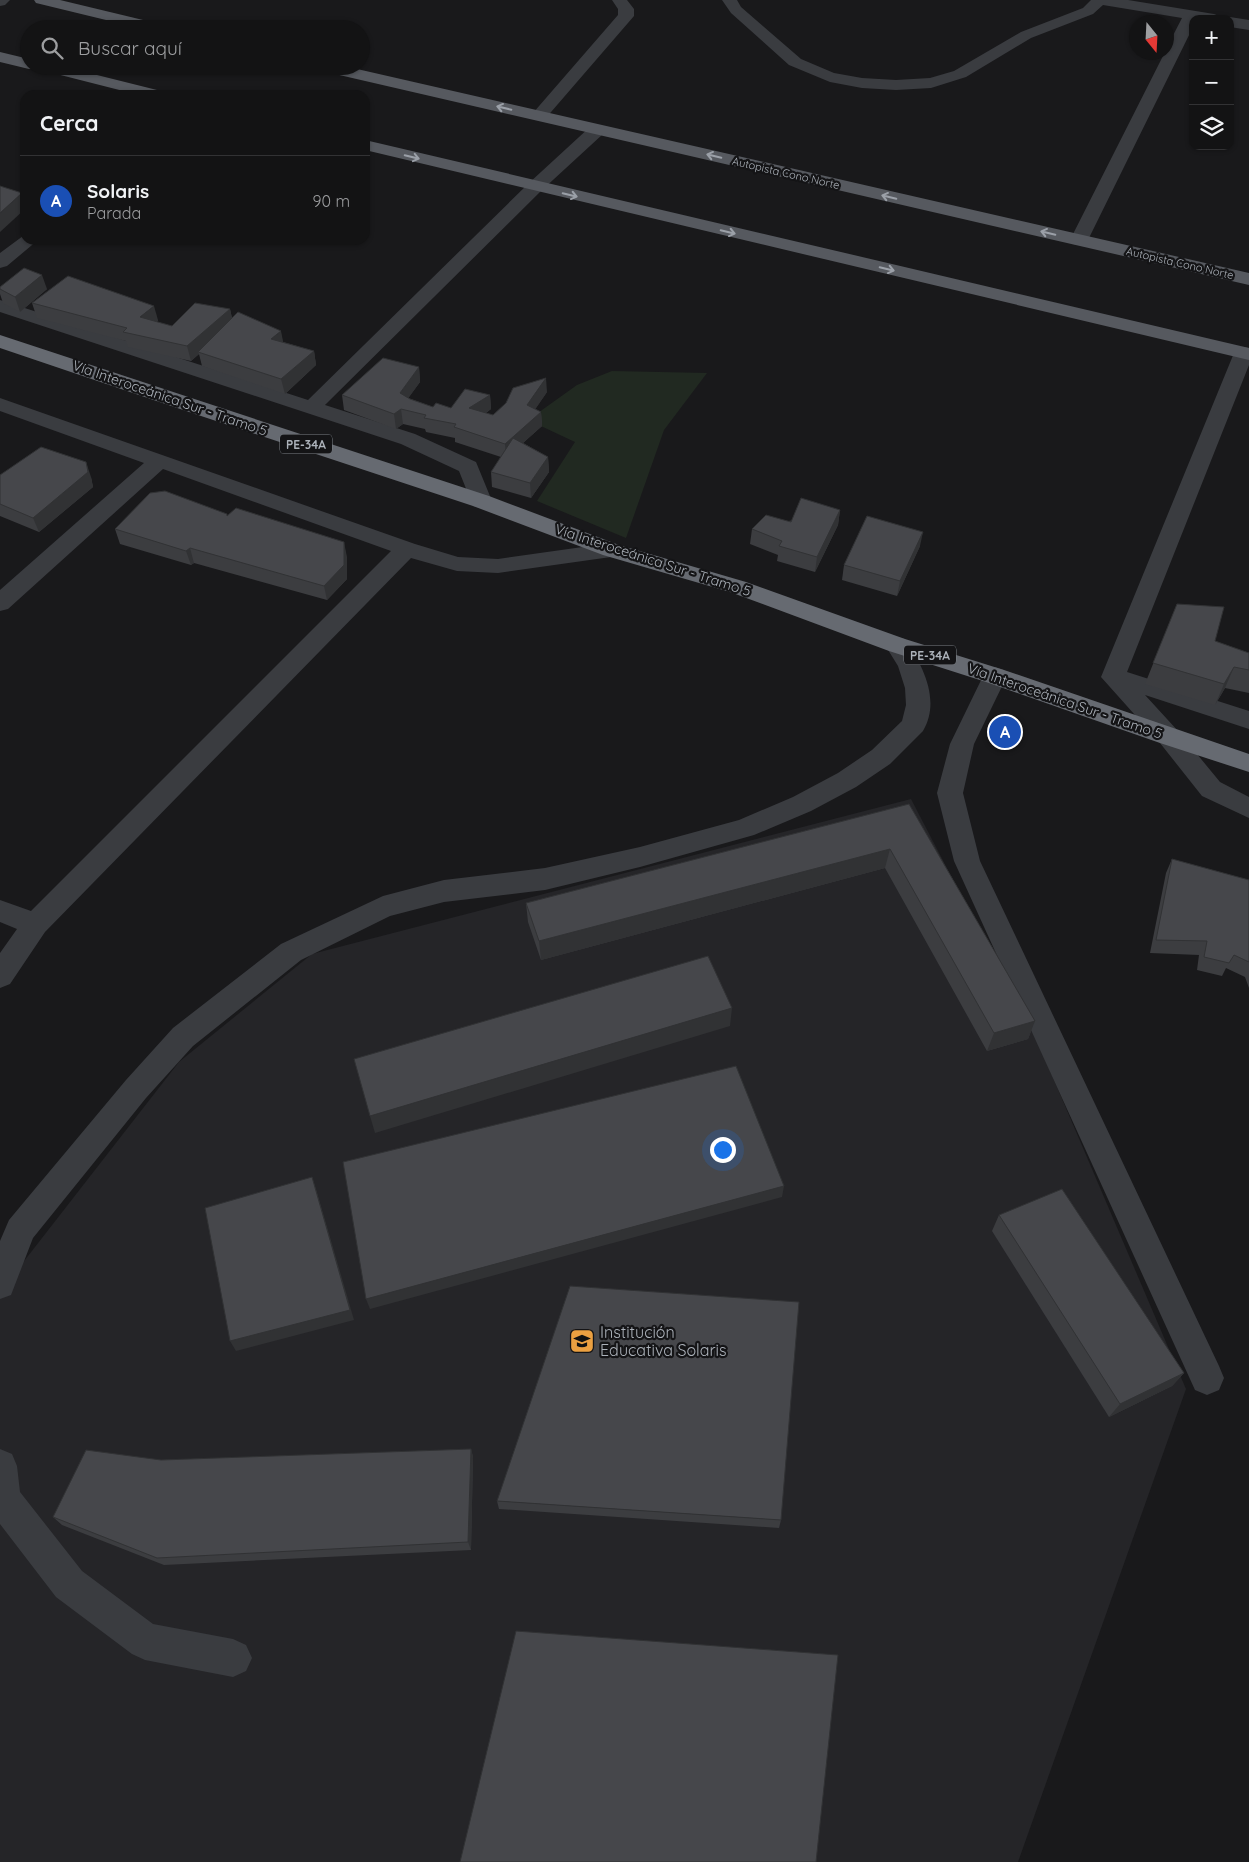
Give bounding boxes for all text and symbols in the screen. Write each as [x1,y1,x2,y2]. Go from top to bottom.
north arrow [1129,15,1174,60]
map controls [1189,15,1234,150]
button: + [1189,15,1234,60]
search box [20,20,370,75]
icon: search [38,34,66,62]
text: Buscar aquí [78,36,182,60]
button: − [1189,60,1234,105]
one-way arrow [497,103,513,112]
button: layers [1189,105,1234,150]
text: Cerca [40,110,98,136]
one-way arrow [706,151,722,161]
one-way arrow [404,153,420,162]
street label: Autopista Cono Norte [731,154,841,192]
text: Solaris [87,179,149,203]
text: A [51,191,61,211]
text: 90 m [313,191,350,211]
one-way arrow [562,191,578,200]
one-way arrow [882,192,898,201]
text: Parada [87,203,141,223]
one-way arrow [720,228,736,237]
one-way arrow [1040,228,1056,237]
street label: Autopista Cono Norte [1125,244,1235,282]
one-way arrow [878,265,894,274]
street label: Vía Interoceánica Sur - Tramo 5 [70,356,270,440]
road number: PE-34A [280,434,332,454]
street label: Vía Interoceánica Sur - Tramo 5 [553,520,753,600]
road number: PE-34A [904,646,956,664]
street label: Vía Interoceánica Sur - Tramo 5 [965,659,1165,743]
pin: A [989,713,1021,751]
your location [710,1137,736,1163]
place label: Institución Educativa Solaris [600,1322,727,1360]
school or university icon: Institución Educativa Solaris [569,1328,595,1354]

